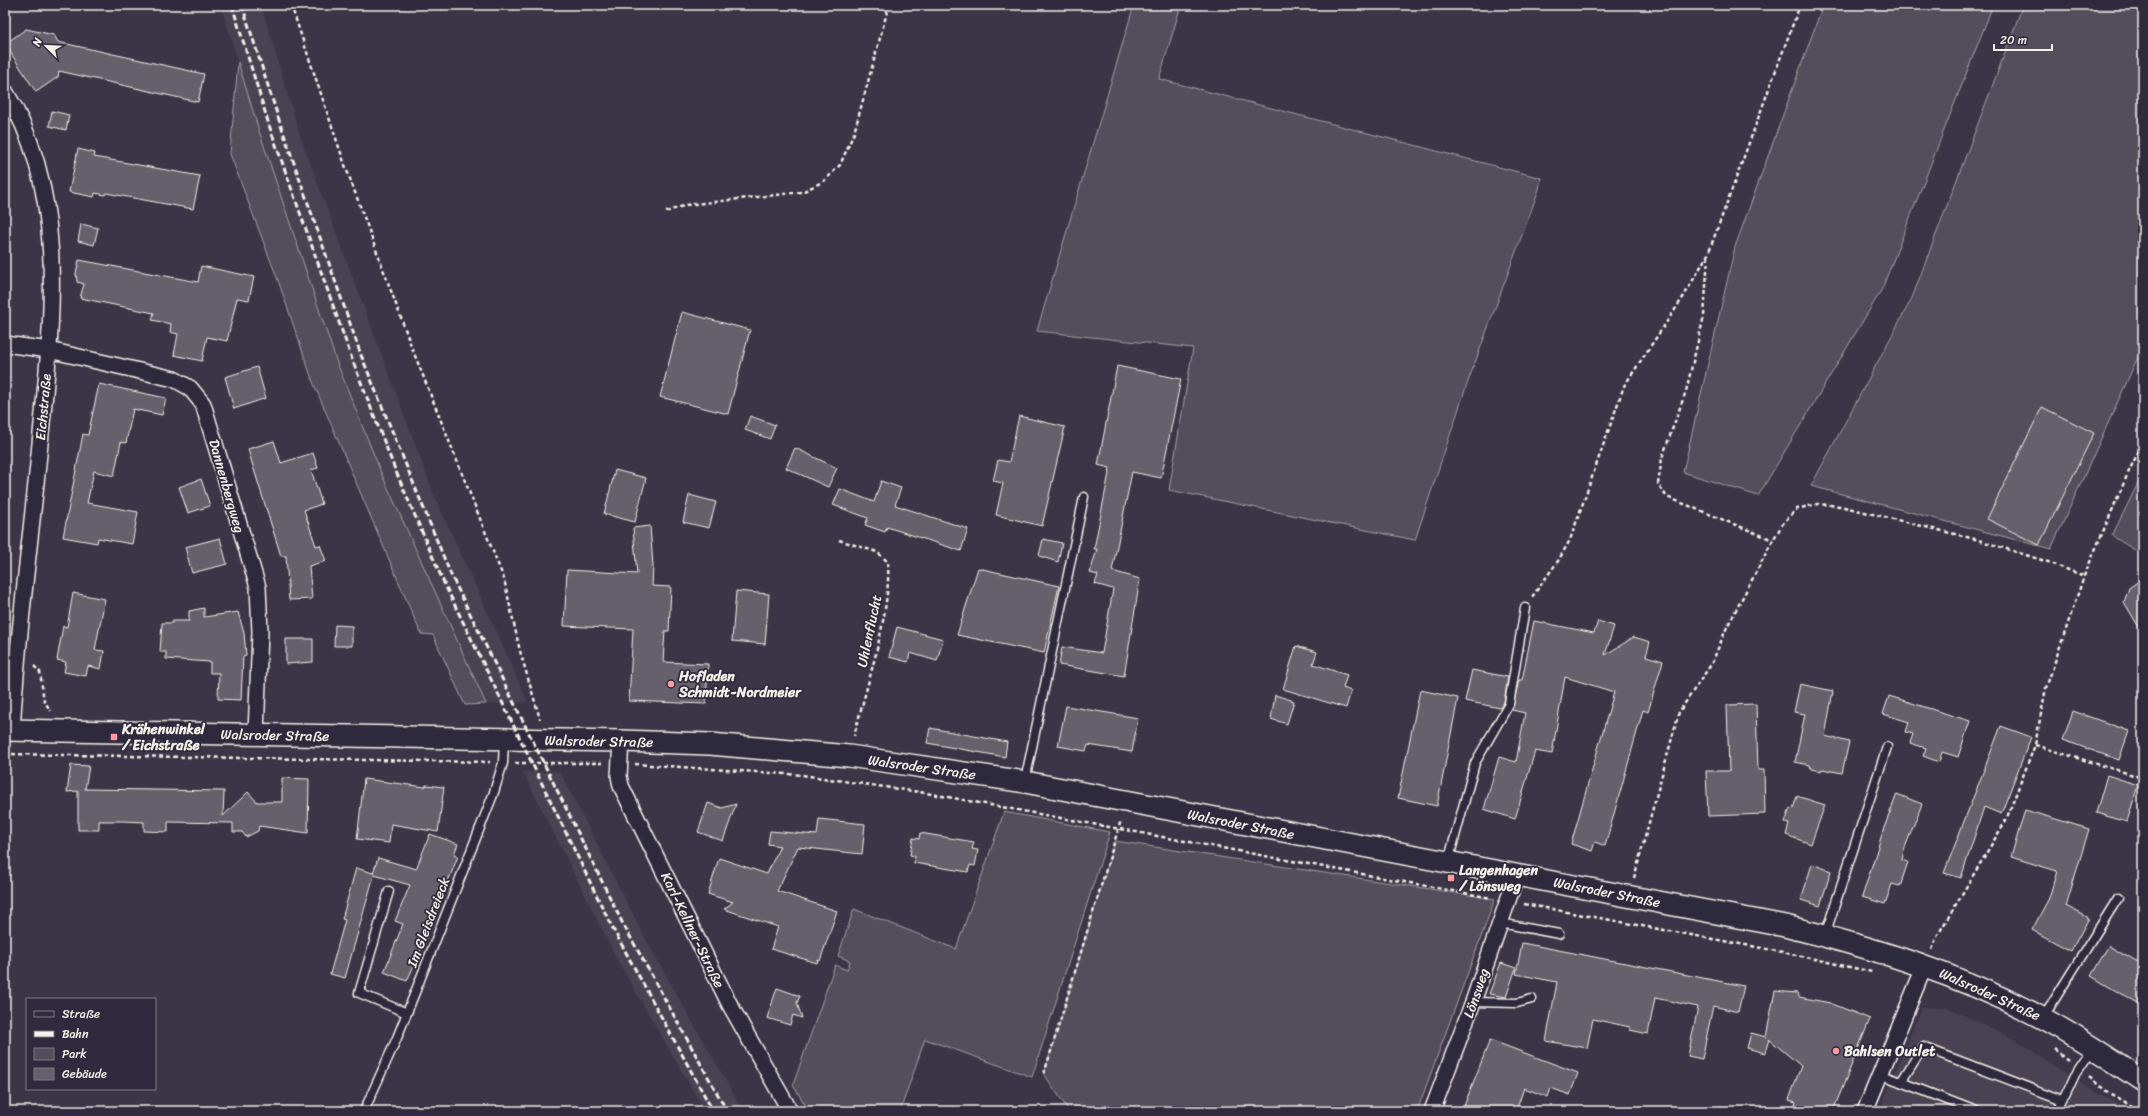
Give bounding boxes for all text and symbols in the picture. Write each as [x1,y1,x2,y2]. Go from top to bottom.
north arrow [26,26,66,66]
scale bar [1994,26,2052,52]
text: 20 m [2000,29,2027,51]
text: N [27,34,48,50]
street label: Eichstraße [28,372,59,442]
street label: Dannenbergweg [201,436,252,536]
street label: Uhlenflucht [850,593,889,670]
place label: Hofladen Schmidt-Nordmeier [678,664,802,705]
marker: Hofladen Schmidt-Nordmeier [666,679,676,689]
place label: Krähenwinkel / Eichstraße [121,717,206,758]
street label: Walsroder Straße [220,722,330,749]
street label: Walsroder Straße [544,728,654,755]
marker: Krähenwinkel / Eichstraße [109,732,119,742]
street label: Walsroder Straße [866,748,977,787]
street label: Walsroder Straße [1185,802,1297,847]
place label: Langenhagen / Lönsweg [1458,858,1539,899]
street label: Karl-Kellner-Straße [654,868,732,993]
street label: Walsroder Straße [1551,870,1663,915]
street label: Im Gleisdreieck [399,873,457,972]
marker: Langenhagen / Lönsweg [1446,873,1456,883]
street label: Walsroder Straße [1935,961,2045,1028]
street label: Lönsweg [1456,965,1497,1022]
legend [26,998,156,1090]
text: Straße [62,1003,100,1025]
text: Bahn [62,1023,89,1045]
place label: Bahlsen Outlet [1844,1039,1936,1064]
text: Park [62,1043,87,1065]
marker: Bahlsen Outlet [1831,1046,1841,1056]
text: Gebäude [62,1063,107,1085]

